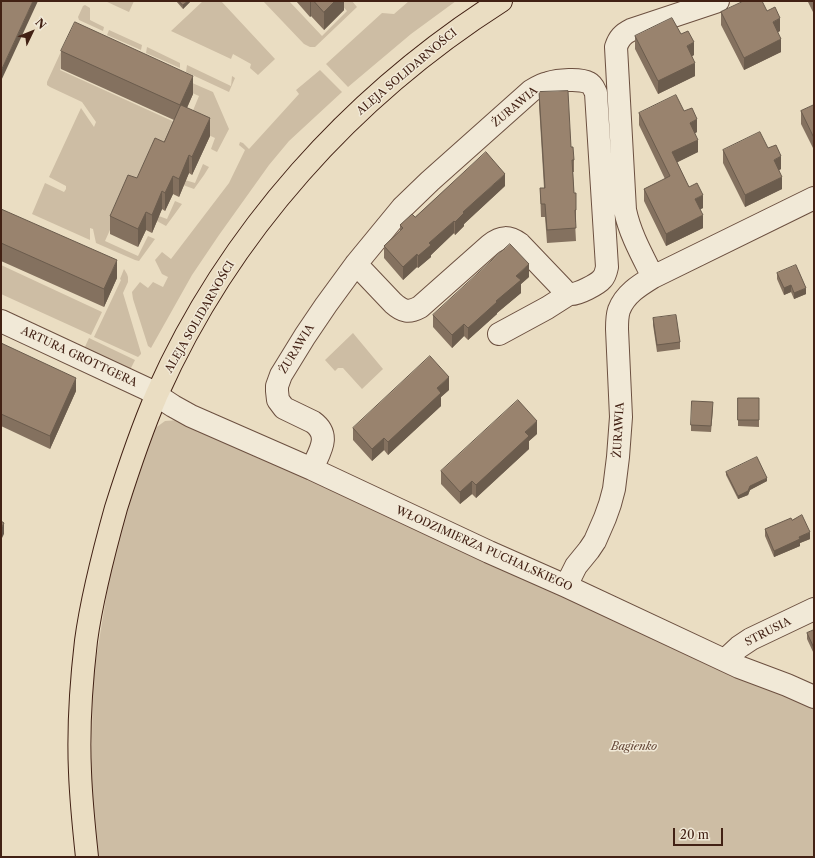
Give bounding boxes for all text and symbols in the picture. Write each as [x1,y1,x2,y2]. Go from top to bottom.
north arrow [12,12,52,52]
text: N [32,16,49,32]
street label: ALEJA SOLIDARNOŚCI [354,26,460,118]
street label: ŻURAWIA [489,84,541,130]
street label: ALEJA SOLIDARNOŚCI [163,259,237,375]
street label: ŻURAWIA [277,322,317,376]
street label: ARTURA GROTTGERA [19,324,139,390]
street label: ŻURAWIA [611,402,627,458]
street label: WŁODZIMIERZA PUCHALSKIEGO [394,504,574,594]
street label: STRUSIA [743,615,793,649]
park label: Bagienko [611,740,657,754]
scale bar [675,820,725,846]
text: 20 m [680,827,709,842]

